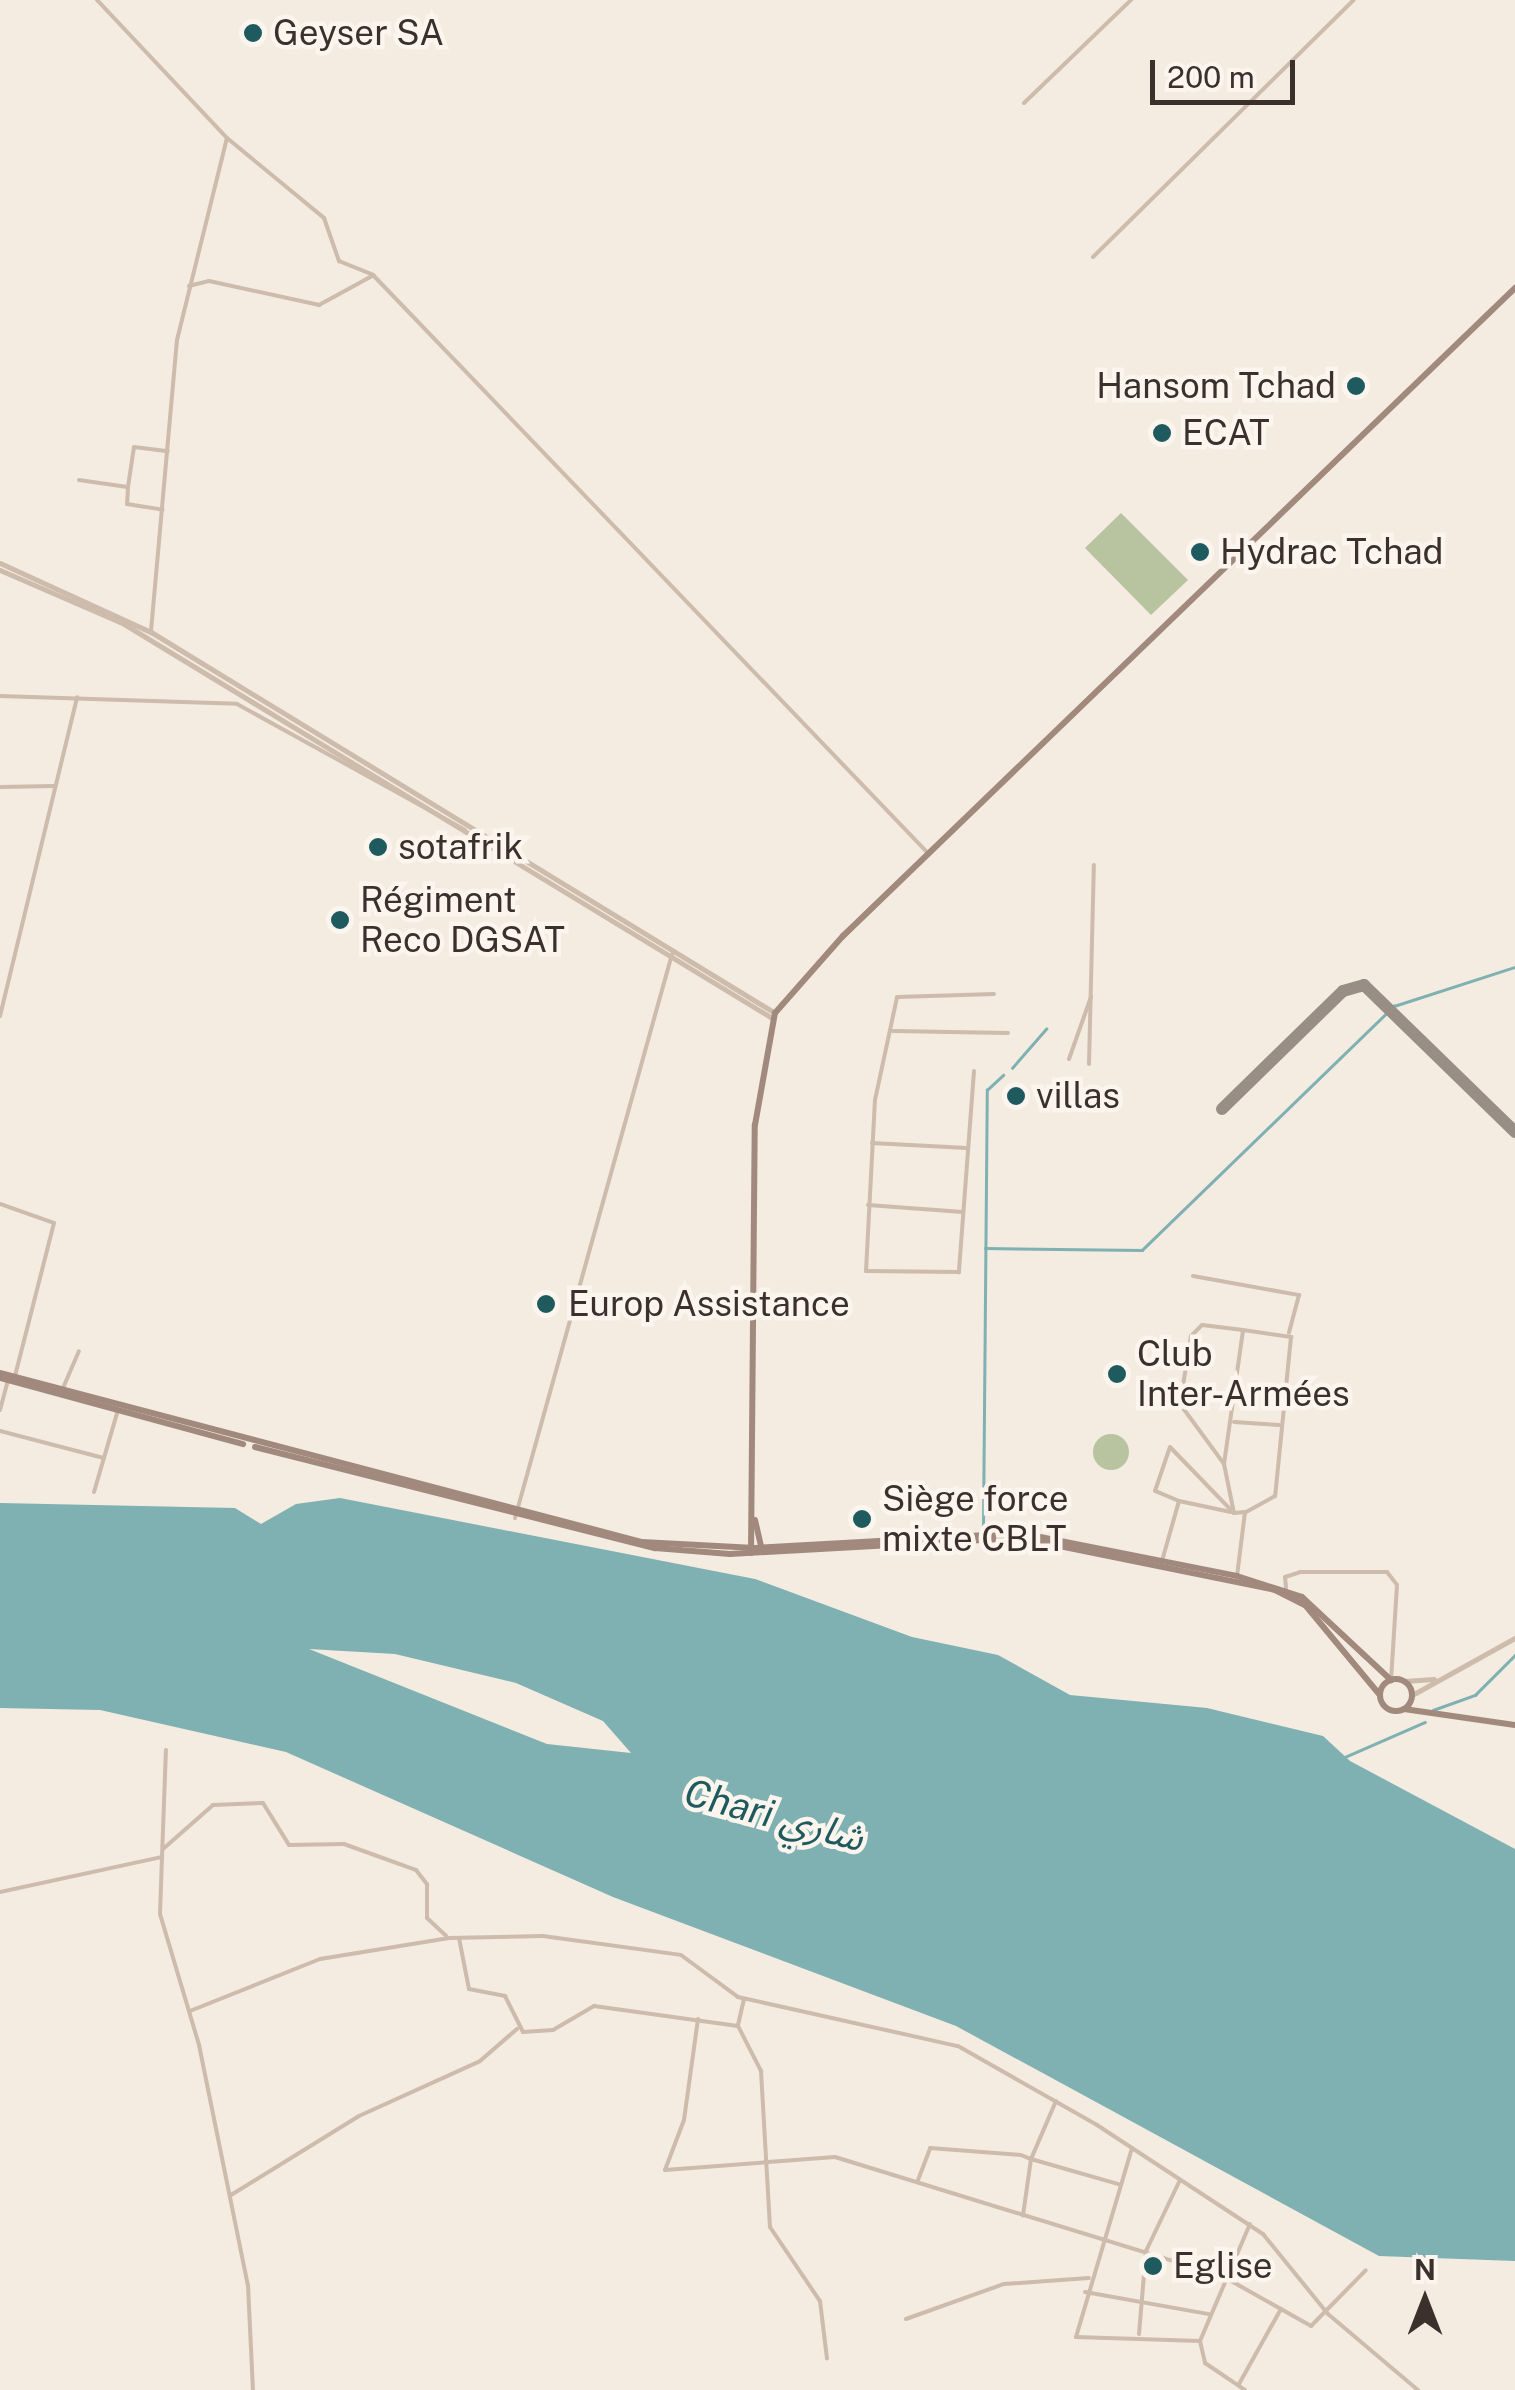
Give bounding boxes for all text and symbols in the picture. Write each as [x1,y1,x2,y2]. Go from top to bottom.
place label: Geyser SA [273,12,444,54]
marker: Geyser SA [242,22,264,44]
scale bar [1155,40,1300,102]
text: 200 m [1167,59,1255,95]
place label: Hansom Tchad [1096,365,1336,407]
marker: Hansom Tchad [1345,375,1367,397]
place label: ECAT [1182,412,1270,454]
marker: ECAT [1151,422,1173,444]
place label: Hydrac Tchad [1220,531,1444,573]
marker: Hydrac Tchad [1189,541,1211,563]
place label: sotafrik [398,826,523,868]
marker: sotafrik [367,836,389,858]
place label: Régiment Reco DGSAT [360,879,565,961]
marker: Régiment Reco DGSAT [329,909,351,931]
place label: villas [1036,1075,1120,1117]
marker: villas [1005,1085,1027,1107]
place label: Europ Assistance [568,1283,850,1325]
marker: Europ Assistance [533,1291,559,1317]
place label: Club Inter-Armées [1137,1333,1350,1415]
marker: Club Inter-Armées [1106,1363,1128,1385]
place label: Siège force mixte CBLT [882,1478,1069,1560]
marker: Siège force mixte CBLT [851,1508,873,1530]
water label: Chari شاري [679,1769,869,1861]
place label: Eglise [1173,2245,1273,2287]
north arrow [1375,2250,1475,2350]
text: N [1414,2253,1436,2286]
marker: Eglise [1142,2255,1164,2277]

